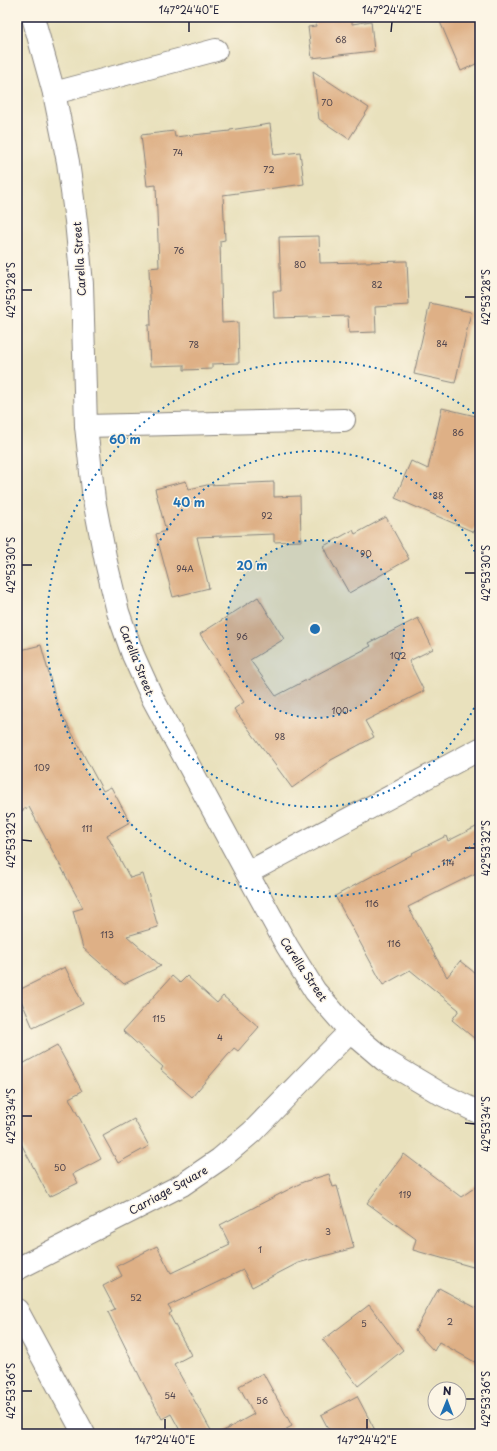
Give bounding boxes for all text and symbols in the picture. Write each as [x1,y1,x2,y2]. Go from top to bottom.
text: 147°24'40"E [159,2,219,17]
text: 147°24'42"E [362,2,422,17]
house number: 68 [335,32,347,46]
house number: 70 [321,95,333,109]
house number: 74 [173,145,183,159]
house number: 72 [263,162,275,176]
street label: Carella Street [68,221,90,297]
house number: 76 [174,243,184,257]
house number: 80 [294,257,307,271]
text: 42°53'28"S [3,262,18,318]
text: 42°53'28"S [478,269,493,325]
house number: 82 [371,277,383,291]
house number: 84 [436,336,448,350]
house number: 78 [189,337,199,351]
house number: 86 [452,425,464,439]
text: 60 m [109,430,141,448]
house number: 88 [432,488,444,502]
text: 40 m [173,493,205,511]
house number: 92 [261,508,273,522]
text: 42°53'30"S [3,537,18,593]
text: 42°53'30"S [478,545,493,601]
house number: 90 [360,546,372,560]
text: 20 m [236,556,268,574]
house number: 94A [176,561,194,575]
street label: Carella Street [115,622,159,698]
centre of rings [308,622,322,636]
house number: 96 [236,629,248,643]
house number: 102 [390,648,406,662]
house number: 100 [331,703,349,717]
house number: 98 [275,729,285,743]
house number: 109 [34,760,50,774]
text: 42°53'32"S [3,812,18,868]
text: 42°53'32"S [478,820,493,876]
house number: 111 [82,821,92,835]
house number: 114 [441,855,455,869]
house number: 116 [365,896,379,910]
house number: 113 [100,927,114,941]
street label: Carella Street [276,933,332,1005]
house number: 116 [387,936,401,950]
house number: 115 [152,1011,166,1025]
house number: 4 [217,1030,223,1044]
text: 42°53'34"S [3,1088,18,1144]
text: 42°53'34"S [478,1096,493,1152]
house number: 50 [54,1160,67,1174]
street label: Carriage Square [125,1161,211,1219]
house number: 119 [399,1187,411,1201]
house number: 3 [325,1224,331,1238]
house number: 1 [258,1242,262,1256]
house number: 52 [130,1290,142,1304]
house number: 2 [447,1314,453,1328]
house number: 5 [361,1316,367,1330]
text: 42°53'36"S [3,1363,18,1419]
text: 42°53'36"S [478,1371,493,1427]
north arrow [427,1381,467,1421]
text: N [443,1382,452,1399]
house number: 54 [164,1388,176,1402]
house number: 56 [256,1393,268,1407]
text: 147°24'40"E [135,1432,195,1447]
text: 147°24'42"E [337,1432,397,1447]

